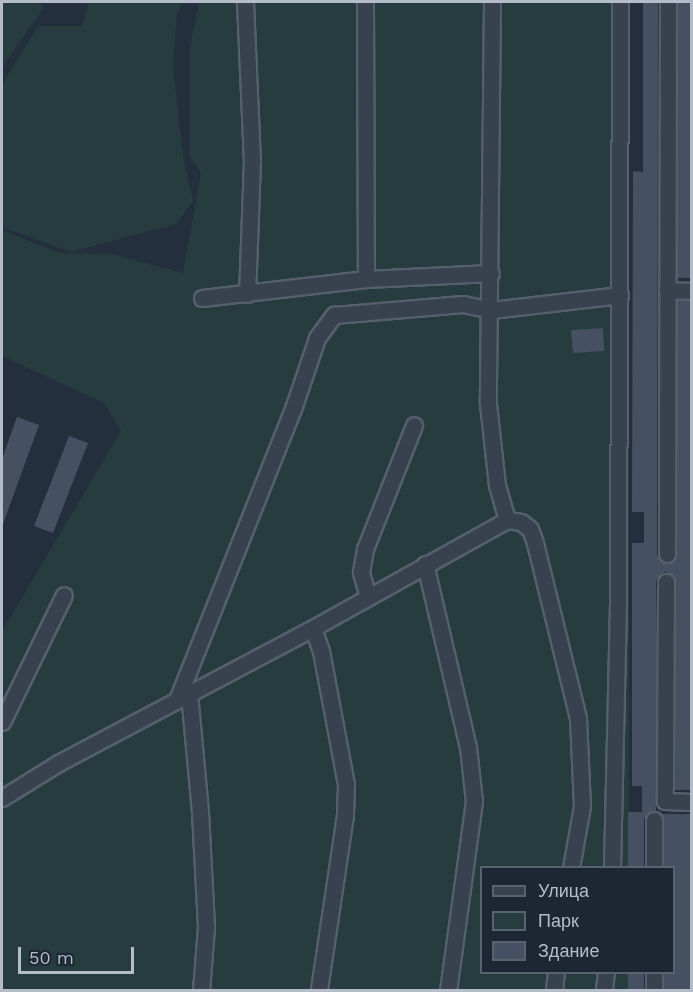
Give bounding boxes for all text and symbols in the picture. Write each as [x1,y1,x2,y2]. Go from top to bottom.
legend [480,866,675,974]
text: Улица [538,880,589,901]
text: Парк [538,910,579,931]
scale bar [21,935,136,973]
text: Здание [538,940,599,961]
text: 50 m [29,947,74,968]

